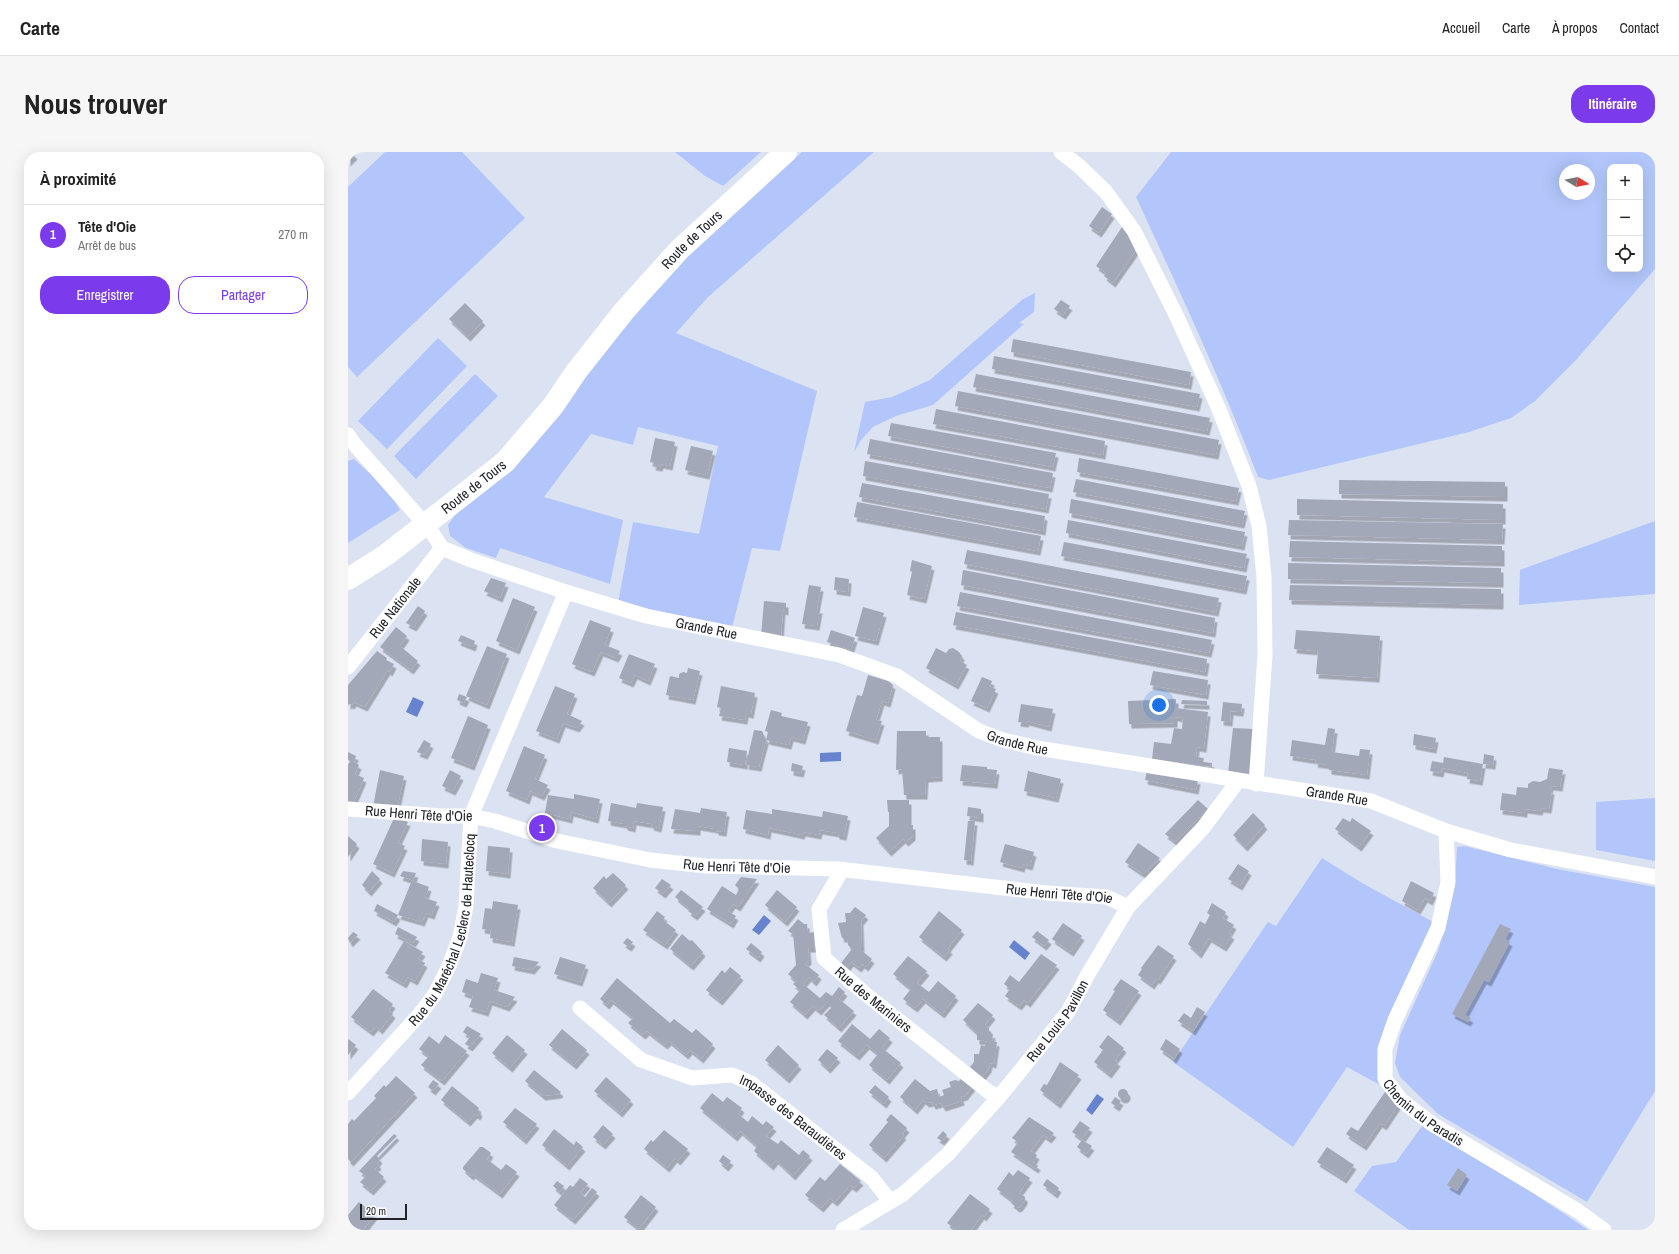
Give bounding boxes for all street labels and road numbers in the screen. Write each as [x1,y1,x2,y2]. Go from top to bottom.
street label: Route de Tours [657,206,726,273]
street label: Route de Tours [437,455,510,518]
street label: Rue Nationale [365,573,425,642]
street label: Grande Rue [674,613,739,643]
street label: Grande Rue [984,726,1049,759]
street label: Grande Rue [1305,782,1369,809]
street label: Rue Henri Tête d'Oie [365,801,472,825]
street label: Rue du Maréchal Leclerc de Hauteclocq [404,833,479,1030]
street label: Rue Henri Tête d'Oie [682,855,791,877]
street label: Rue Henri Tête d'Oie [1005,879,1116,908]
street label: Rue des Mariniers [831,963,916,1037]
street label: Rue Louis Pavillon [1022,977,1092,1065]
street label: Impasse des Baraudières [737,1070,851,1164]
street label: Chemin du Paradis [1379,1075,1467,1150]

